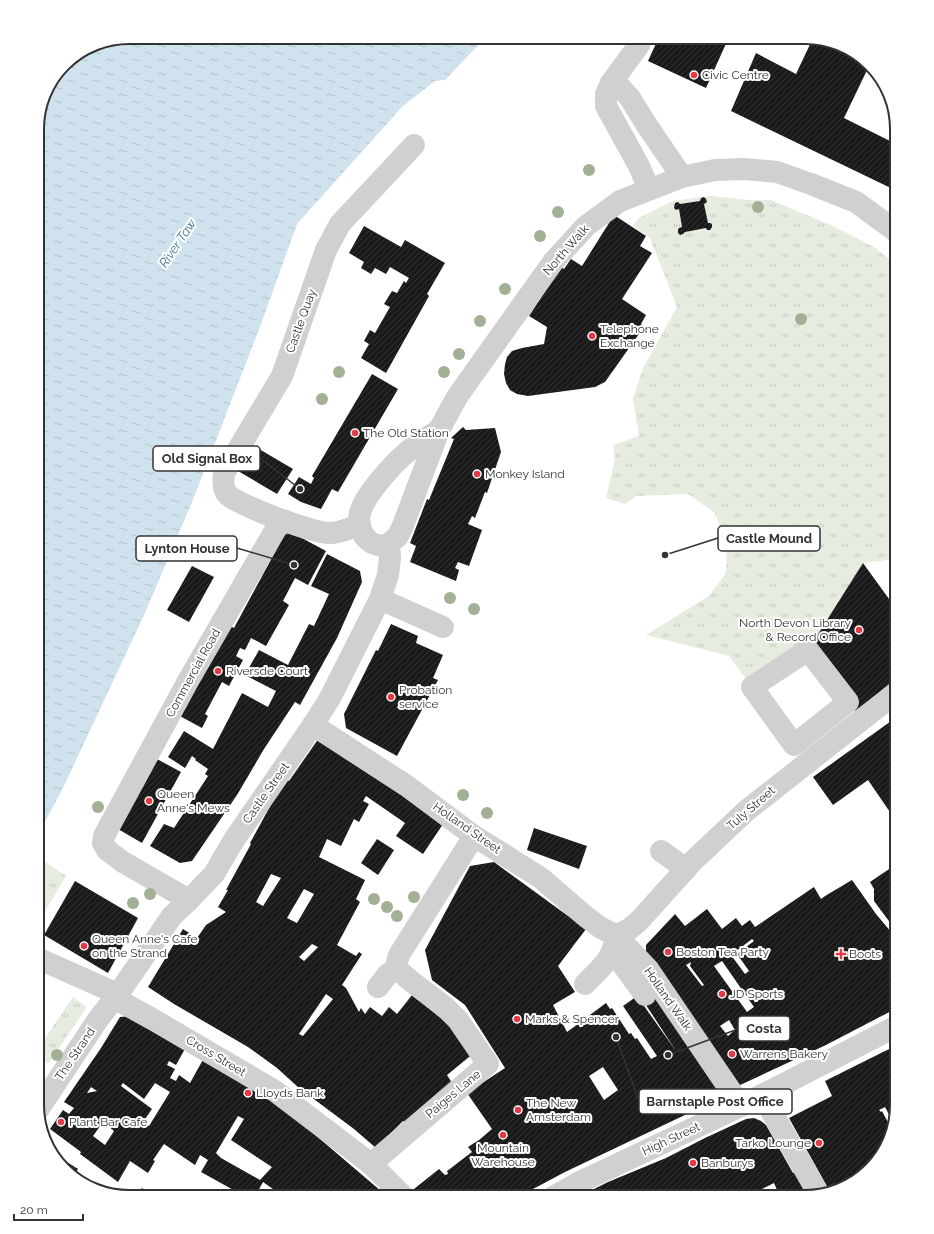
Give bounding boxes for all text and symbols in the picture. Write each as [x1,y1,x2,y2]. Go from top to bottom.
place label: Civic Centre [702,68,769,82]
marker: Civic Centre [689,70,699,80]
water label: River Taw [156,216,199,270]
street label: North Walk [540,221,592,278]
street label: Castle Quay [283,287,319,355]
place label: Telephone Exchange [600,322,659,350]
marker: Telephone Exchange [587,331,597,341]
place label: The Old Station [363,426,449,440]
marker: The Old Station [350,428,360,438]
callout: Old Signal Box [153,446,260,471]
text: Old Signal Box [162,451,252,466]
place label: Monkey Island [485,467,565,481]
marker: Monkey Island [472,469,482,479]
callout: Castle Mound [718,526,820,551]
text: Castle Mound [726,531,812,546]
callout: Lynton House [136,536,237,561]
text: Lynton House [144,541,230,556]
place label: North Devon Library & Record Office [739,616,851,644]
marker: North Devon Library & Record Office [854,625,864,635]
street label: Commercial Road [163,626,223,720]
place label: Riversde Court [226,664,308,678]
marker: Riversde Court [213,666,223,676]
place label: Probation service [399,683,452,711]
marker: Probation service [386,692,396,702]
street label: Castle Street [240,760,292,826]
street label: Tuly Street [724,783,778,833]
place label: Queen Anne's Mews [157,787,230,815]
marker: Queen Anne's Mews [144,796,154,806]
street label: Holland Street [430,799,504,857]
place label: Queen Anne's Cafe on the Strand [92,932,198,960]
marker: Queen Anne's Cafe on the Strand [79,941,89,951]
place label: Boston Tea Party [676,945,769,959]
marker: Boston Tea Party [663,947,673,957]
place label: Boots [849,947,881,961]
marker: Boots [836,949,846,959]
street label: Holland Walk [641,965,695,1034]
place label: JD Sports [730,987,783,1001]
marker: JD Sports [717,989,727,999]
place label: Marks & Spencer [525,1012,620,1026]
marker: Marks & Spencer [512,1014,522,1024]
callout: Costa [738,1016,790,1041]
text: Costa [746,1021,782,1036]
street label: The Strand [52,1025,98,1083]
street label: Cross Street [184,1033,248,1079]
place label: Warrens Bakery [740,1047,828,1061]
marker: Warrens Bakery [727,1049,737,1059]
street label: Paiges Lane [423,1067,483,1121]
place label: Lloyds Bank [256,1086,324,1100]
marker: Lloyds Bank [243,1088,253,1098]
callout: Barnstaple Post Office [639,1089,792,1114]
text: Barnstaple Post Office [646,1094,784,1109]
place label: The New Amsterdam [526,1096,591,1124]
marker: The New Amsterdam [513,1105,523,1115]
place label: Plant Bar Cafe [69,1115,147,1129]
marker: Plant Bar Cafe [56,1117,66,1127]
street label: High Street [640,1120,702,1158]
marker: Mountain Warehouse [498,1130,508,1140]
place label: Tarko Lounge [735,1136,811,1150]
marker: Tarko Lounge [814,1138,824,1148]
place label: Mountain Warehouse [471,1141,535,1169]
place label: Banburys [701,1156,754,1170]
marker: Banburys [688,1158,698,1168]
scale bar [14,1196,83,1222]
text: 20 m [20,1203,48,1217]

